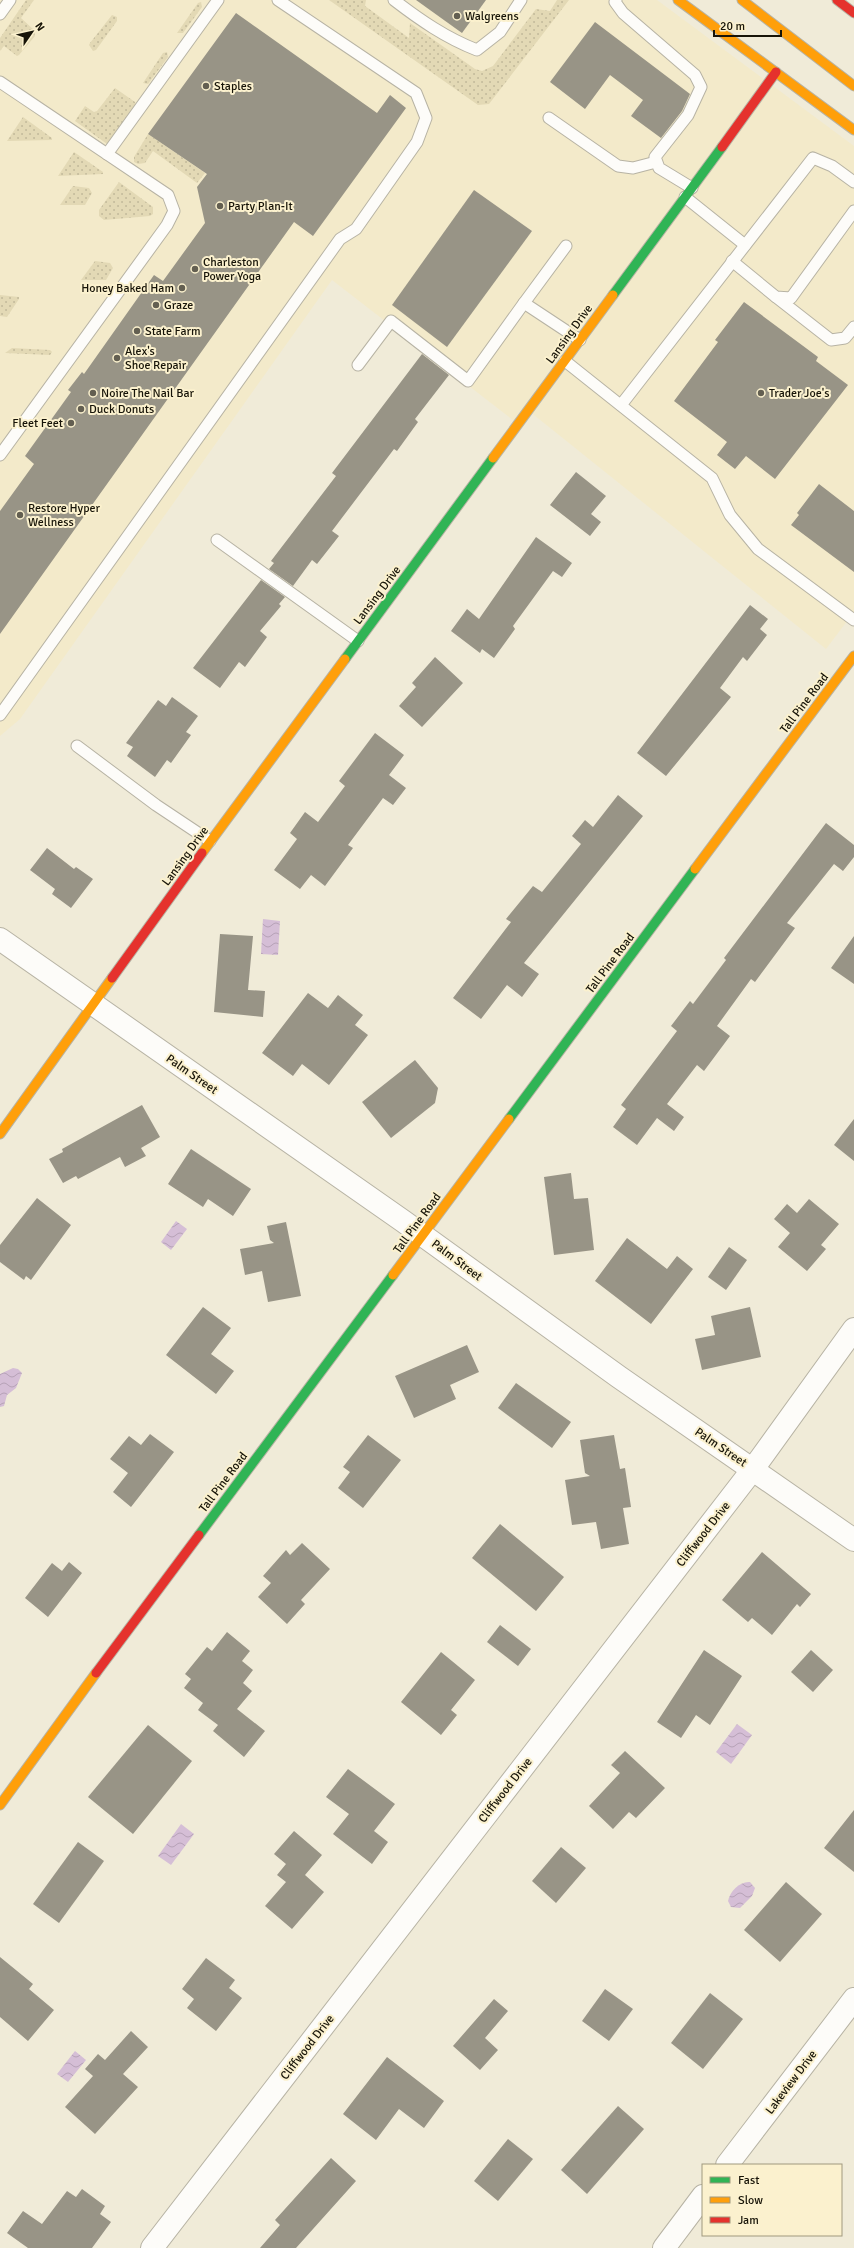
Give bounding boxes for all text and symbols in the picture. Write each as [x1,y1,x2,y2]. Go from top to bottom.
place label: Walgreens [465,9,519,24]
marker: Walgreens [452,11,462,21]
north arrow [12,12,52,52]
scale bar [714,12,781,38]
text: 20 m [720,19,745,34]
text: N [32,20,47,33]
place label: Staples [214,79,252,94]
marker: Staples [201,81,211,91]
place label: Party Plan-It [228,199,293,214]
marker: Party Plan-It [215,201,225,211]
place label: Charleston Power Yoga [203,255,261,284]
marker: Charleston Power Yoga [190,264,200,274]
place label: Honey Baked Ham [81,281,174,296]
marker: Honey Baked Ham [177,283,187,293]
place label: Graze [164,298,193,313]
marker: Graze [151,300,161,310]
street label: Lansing Drive [543,302,596,367]
place label: State Farm [145,324,200,339]
marker: State Farm [132,326,142,336]
place label: Alex's Shoe Repair [125,344,187,373]
marker: Alex's Shoe Repair [112,353,122,363]
place label: Noire The Nail Bar [101,386,195,401]
place label: Trader Joe's [769,386,829,401]
marker: Noire The Nail Bar [88,388,98,398]
marker: Trader Joe's [756,388,766,398]
place label: Duck Donuts [89,402,154,417]
marker: Duck Donuts [76,404,86,414]
place label: Fleet Feet [12,416,63,431]
marker: Fleet Feet [66,418,76,428]
place label: Restore Hyper Wellness [28,501,101,530]
marker: Restore Hyper Wellness [15,510,25,520]
street label: Lansing Drive [350,563,404,628]
street label: Tall Pine Road [777,670,832,736]
street label: Lansing Drive [159,824,212,889]
street label: Tall Pine Road [583,930,638,996]
street label: Palm Street [163,1051,220,1098]
street label: Tall Pine Road [390,1190,445,1257]
street label: Palm Street [428,1236,485,1284]
street label: Palm Street [692,1425,750,1470]
street label: Tall Pine Road [196,1449,251,1515]
street label: Cliffwood Drive [673,1499,734,1570]
street label: Cliffwood Drive [475,1755,536,1826]
street label: Cliffwood Drive [277,2012,338,2083]
street label: Lakeview Drive [762,2047,820,2117]
legend [702,2164,842,2236]
text: Fast [738,2173,759,2188]
text: Slow [738,2193,763,2208]
text: Jam [738,2213,759,2228]

